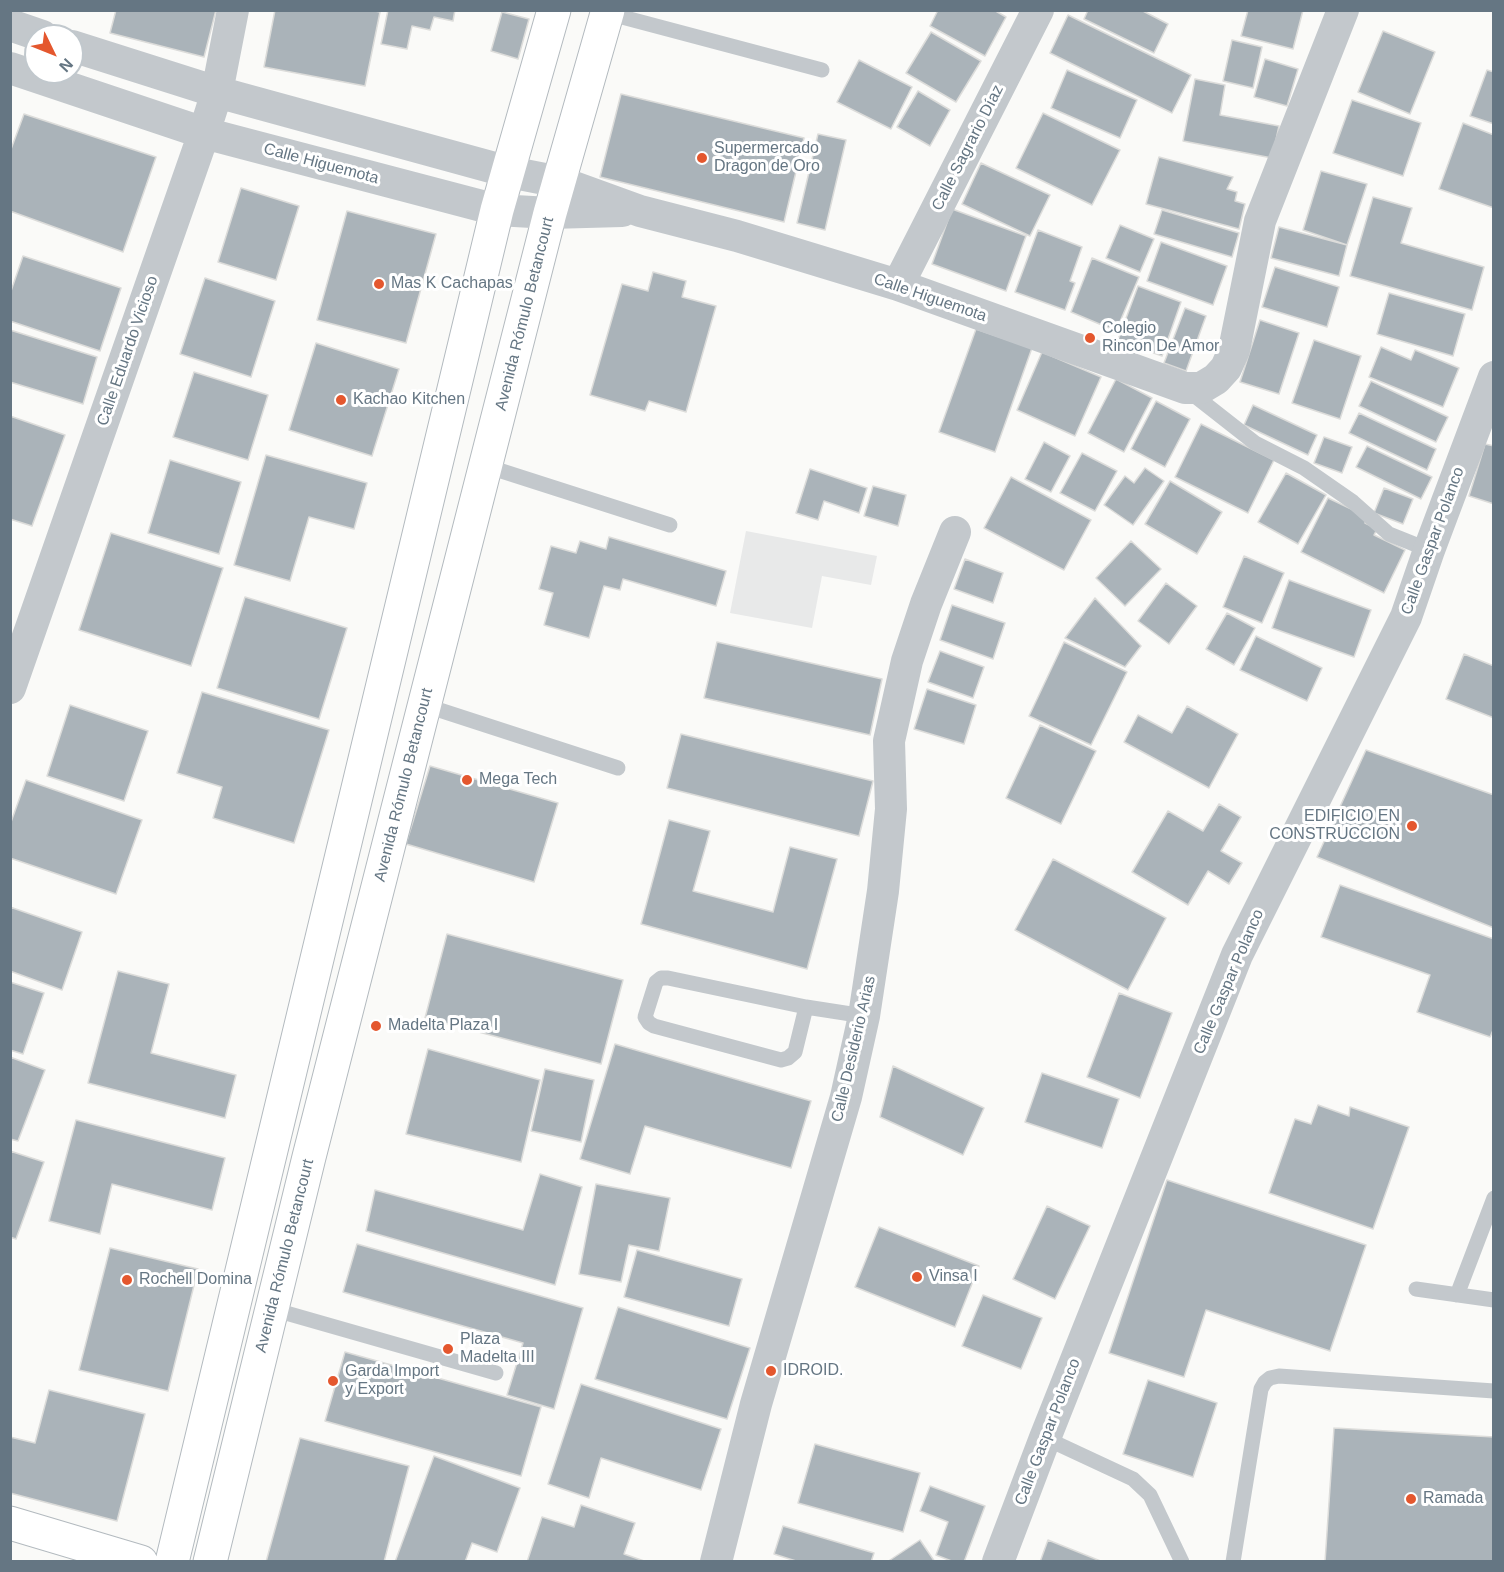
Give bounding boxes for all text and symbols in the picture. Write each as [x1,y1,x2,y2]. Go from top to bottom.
north arrow [24,24,84,84]
text: N [56,55,76,75]
street label: Calle Sagrario Díaz [928,82,1008,214]
street label: Calle Higuemota [261,139,381,189]
place label: Supermercado Dragon de Oro [714,139,820,177]
marker: Supermercado Dragon de Oro [695,151,709,165]
street label: Avenida Rómulo Betancourt [492,215,558,413]
street label: Calle Higuemota [871,270,989,326]
street label: Calle Eduardo Vicioso [93,274,163,428]
place label: Mas K Cachapas [391,274,513,294]
marker: Mas K Cachapas [372,277,386,291]
place label: Colegio Rincon De Amor [1102,319,1219,357]
marker: Colegio Rincon De Amor [1083,331,1097,345]
place label: Kachao Kitchen [353,390,465,410]
marker: Kachao Kitchen [334,393,348,407]
street label: Calle Gaspar Polanco [1397,465,1469,617]
street label: Avenida Rómulo Betancourt [371,686,437,884]
place label: Mega Tech [479,770,557,790]
marker: Mega Tech [460,773,474,787]
place label: EDIFICIO EN CONSTRUCCION [1269,807,1400,845]
marker: EDIFICIO EN CONSTRUCCION [1405,819,1419,833]
street label: Calle Gaspar Polanco [1190,907,1268,1057]
street label: Calle Desiderio Arias [828,974,880,1124]
place label: Madelta Plaza I [388,1016,498,1036]
marker: Madelta Plaza I [369,1019,383,1033]
street label: Avenida Rómulo Betancourt [252,1157,318,1355]
place label: Vinsa I [929,1267,978,1287]
place label: Rochell Domina [139,1270,252,1290]
marker: Vinsa I [910,1270,924,1284]
marker: Rochell Domina [120,1273,134,1287]
place label: Plaza Madelta III [460,1330,535,1368]
marker: Plaza Madelta III [441,1342,455,1356]
street label: Calle Gaspar Polanco [1011,1356,1085,1508]
place label: IDROID. [783,1361,843,1381]
place label: Garda Import y Export [345,1362,439,1400]
marker: IDROID. [764,1364,778,1378]
marker: Garda Import y Export [326,1374,340,1388]
place label: Ramada [1423,1489,1483,1509]
marker: Ramada [1404,1492,1418,1506]

